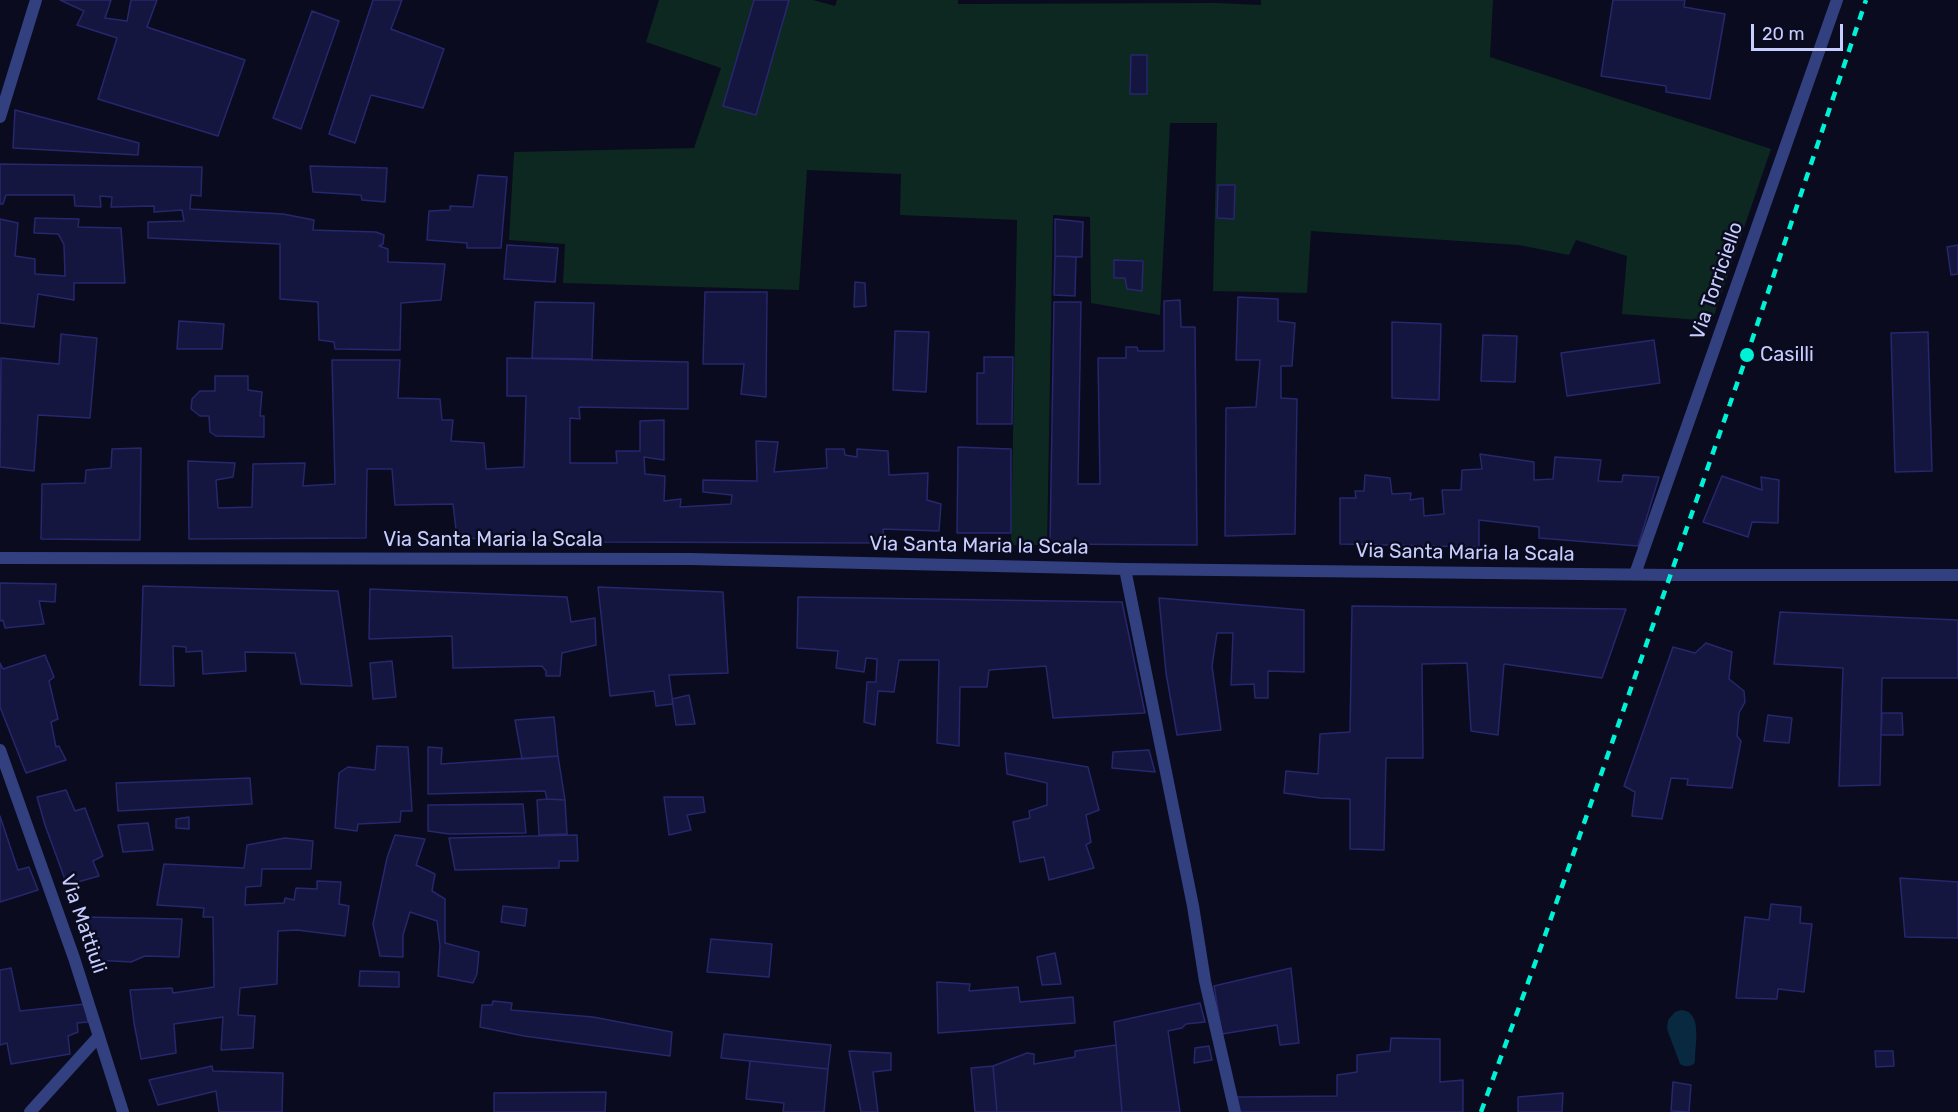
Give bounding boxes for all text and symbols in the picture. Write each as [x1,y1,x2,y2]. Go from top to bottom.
scale bar [1754,12,1846,50]
text: 20 m [1762,23,1804,45]
street label: Via Torriciello [1686,219,1748,343]
place label: Casilli [1760,343,1814,367]
marker: Casilli [1738,346,1756,364]
street label: Via Santa Maria la Scala [383,528,603,552]
street label: Via Santa Maria la Scala [869,532,1089,560]
street label: Via Santa Maria la Scala [1355,539,1575,567]
street label: Via Mattiuli [55,871,111,977]

